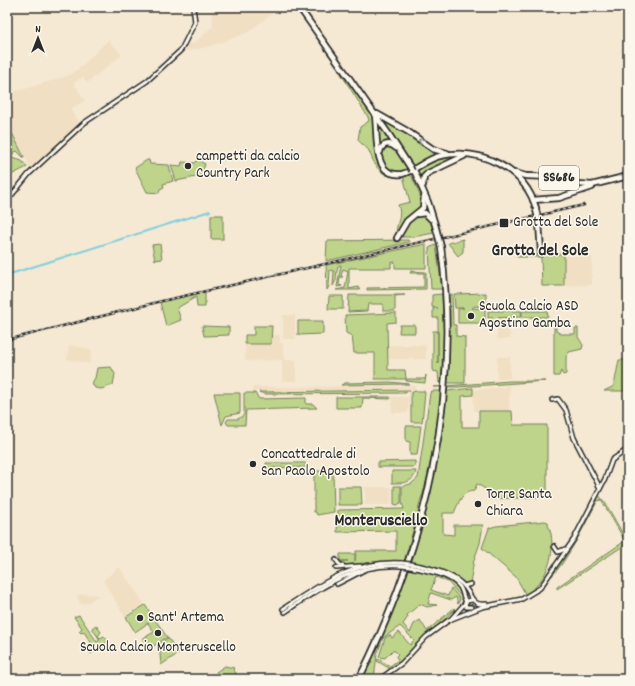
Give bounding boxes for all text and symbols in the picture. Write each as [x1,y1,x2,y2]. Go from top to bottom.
north arrow [18,18,58,58]
text: N [35,22,41,38]
one-way arrow [418,138,425,146]
place label: campetti da calcio Country Park [196,146,300,185]
marker: campetti da calcio Country Park [183,161,193,171]
road number: SS686 [539,166,579,190]
place label: Grotta del Sole [513,212,599,234]
marker: Grotta del Sole [498,217,510,229]
district label: Grotta del Sole [492,240,589,264]
place label: Scuola Calcio ASD Agostino Gamba [479,296,579,335]
marker: Scuola Calcio ASD Agostino Gamba [466,311,476,321]
place label: Concattedrale di San Paolo Apostolo [261,444,370,483]
marker: Concattedrale di San Paolo Apostolo [248,459,258,469]
place label: Torre Santa Chiara [486,484,553,523]
marker: Torre Santa Chiara [473,499,483,509]
district label: Monterusciello [334,510,428,534]
place label: Sant' Artema [148,607,225,629]
marker: Sant' Artema [135,613,145,623]
marker: Scuola Calcio Monteruscello [153,628,163,638]
place label: Scuola Calcio Monteruscello [80,637,236,659]

